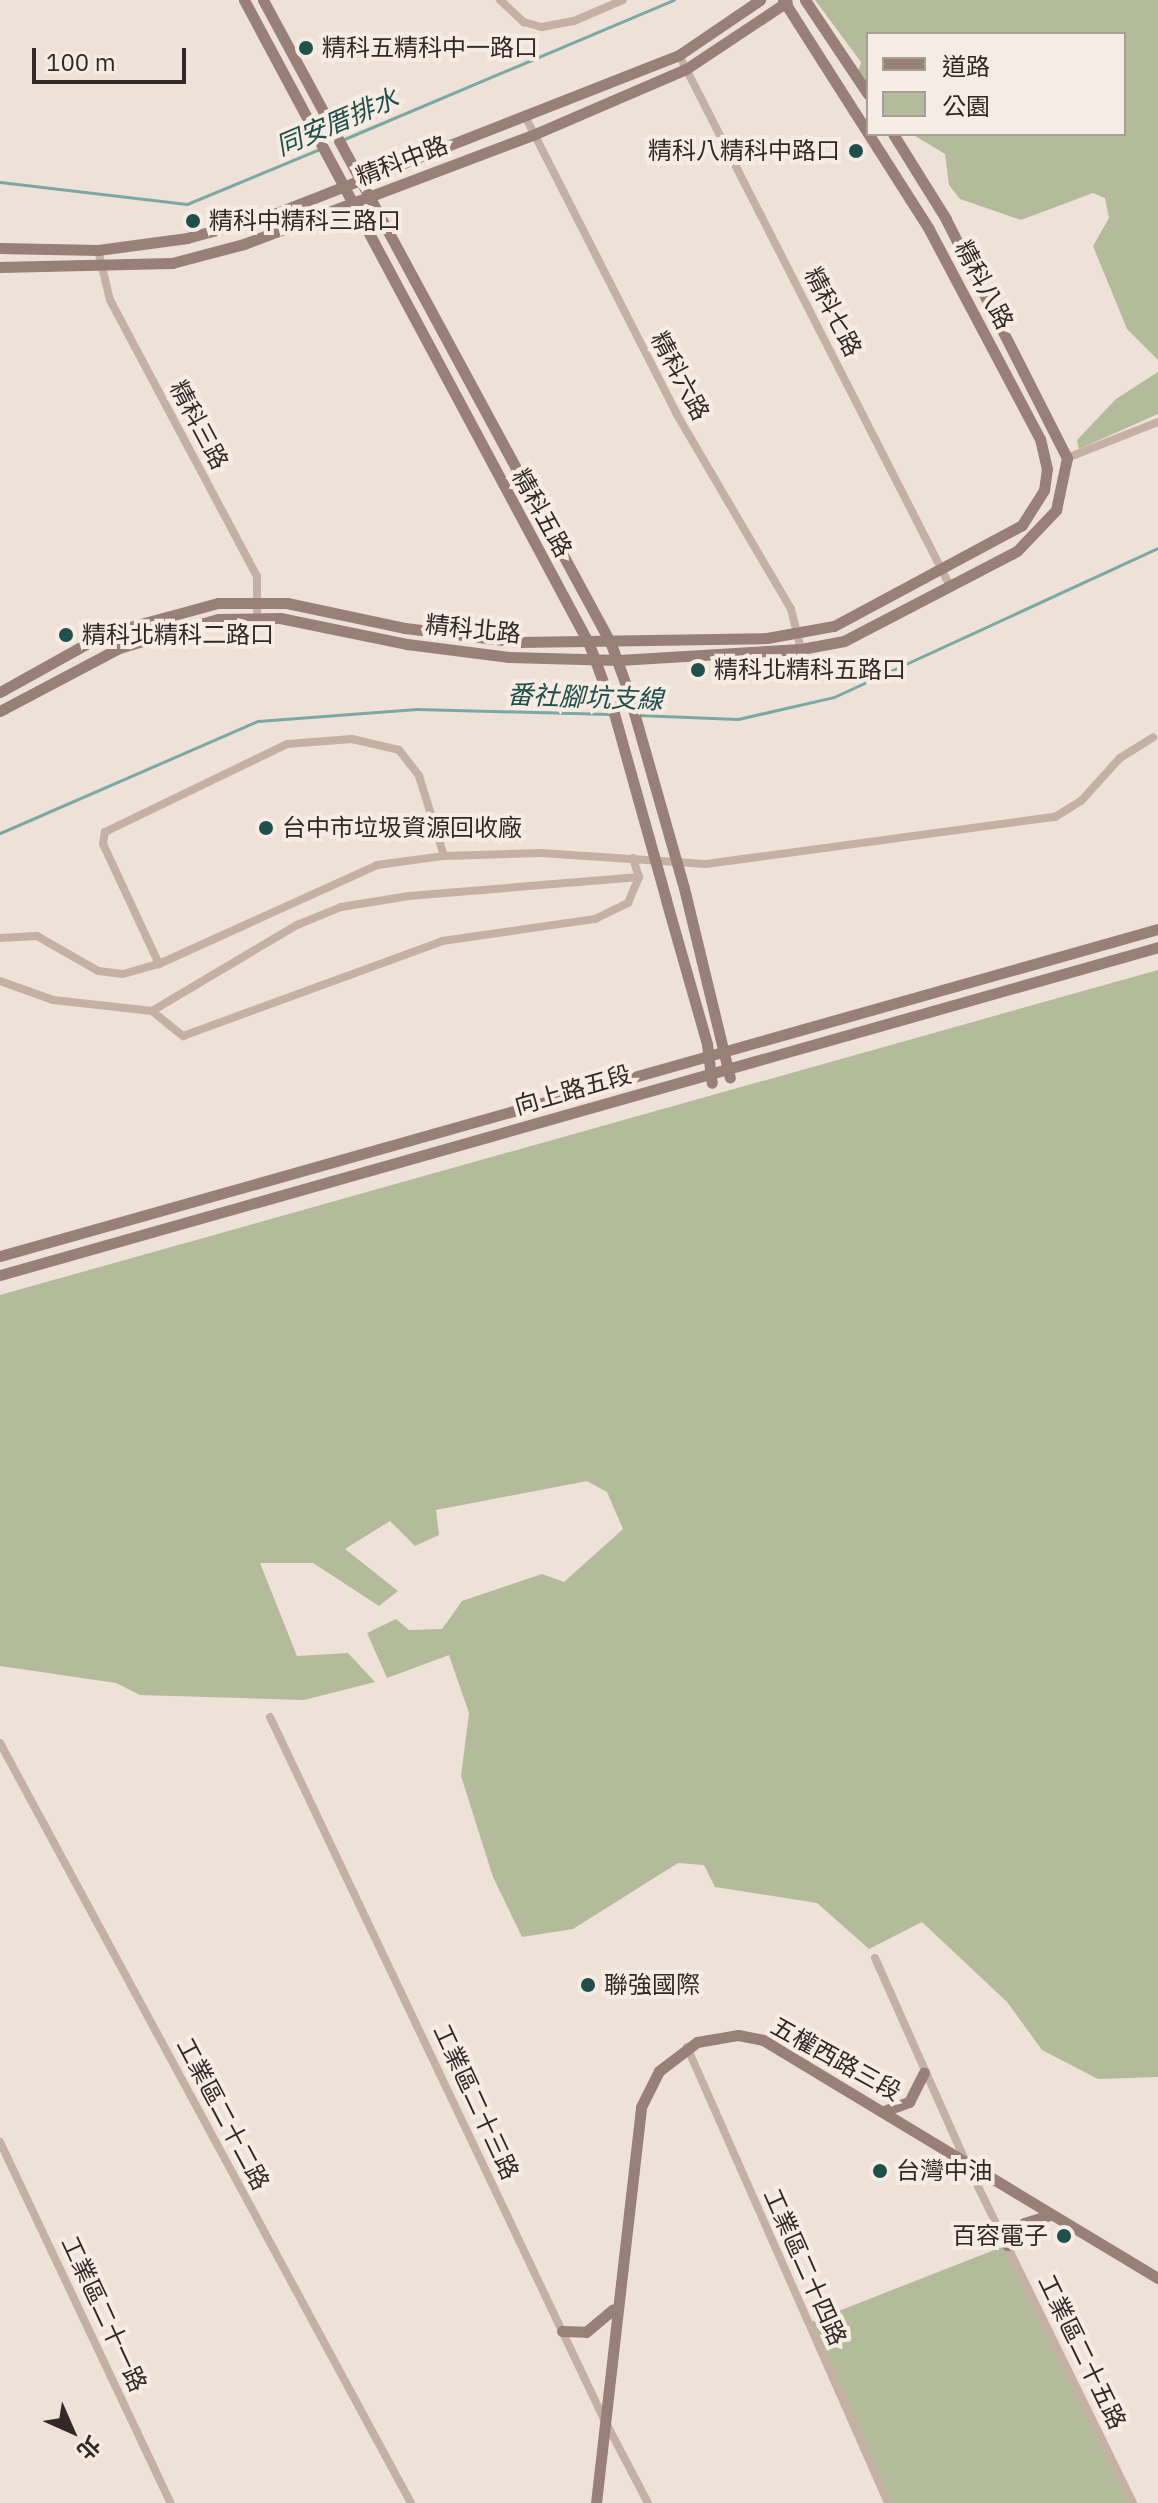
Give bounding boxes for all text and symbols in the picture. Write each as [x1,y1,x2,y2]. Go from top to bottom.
scale bar [36,32,190,82]
legend [866,32,1126,136]
place label: 精科五精科中一路口 [322,34,538,62]
marker: 精科五精科中一路口 [297,39,315,57]
text: 100 m [46,46,116,78]
text: 道路 [942,50,990,82]
water label: 同安厝排水 [271,82,403,162]
text: 公園 [942,90,990,122]
street label: 精科中路 [352,130,452,192]
place label: 精科八精科中路口 [648,137,840,165]
marker: 精科八精科中路口 [847,142,865,160]
place label: 精科中精科三路口 [209,207,401,235]
marker: 精科中精科三路口 [184,212,202,230]
street label: 精科八路 [949,236,1019,334]
street label: 精科七路 [798,263,868,361]
street label: 精科六路 [645,327,715,425]
street label: 精科三路 [164,376,234,474]
street label: 精科五路 [506,464,578,562]
street label: 精科北路 [424,610,522,648]
place label: 精科北精科二路口 [82,621,274,649]
marker: 精科北精科二路口 [57,626,75,644]
place label: 精科北精科五路口 [714,656,906,684]
marker: 精科北精科五路口 [689,661,707,679]
water label: 番社腳坑支線 [507,679,663,715]
place label: 台中市垃圾資源回收廠 [282,814,522,842]
marker: 台中市垃圾資源回收廠 [257,819,275,837]
street label: 向上路五段 [511,1060,635,1120]
place label: 聯強國際 [604,1971,700,1999]
marker: 聯強國際 [579,1976,597,1994]
street label: 五權西路三段 [766,2011,906,2107]
street label: 工業區二十三路 [427,2020,525,2184]
street label: 工業區二十二路 [171,2033,275,2195]
place label: 台灣中油 [896,2157,992,2185]
marker: 台灣中油 [871,2162,889,2180]
street label: 工業區二十四路 [758,2184,852,2350]
place label: 百容電子 [952,2222,1048,2250]
marker: 百容電子 [1055,2227,1073,2245]
street label: 工業區二十一路 [55,2232,153,2396]
street label: 工業區二十五路 [1032,2270,1132,2434]
north arrow [32,2391,112,2471]
text: 北 [71,2430,107,2466]

